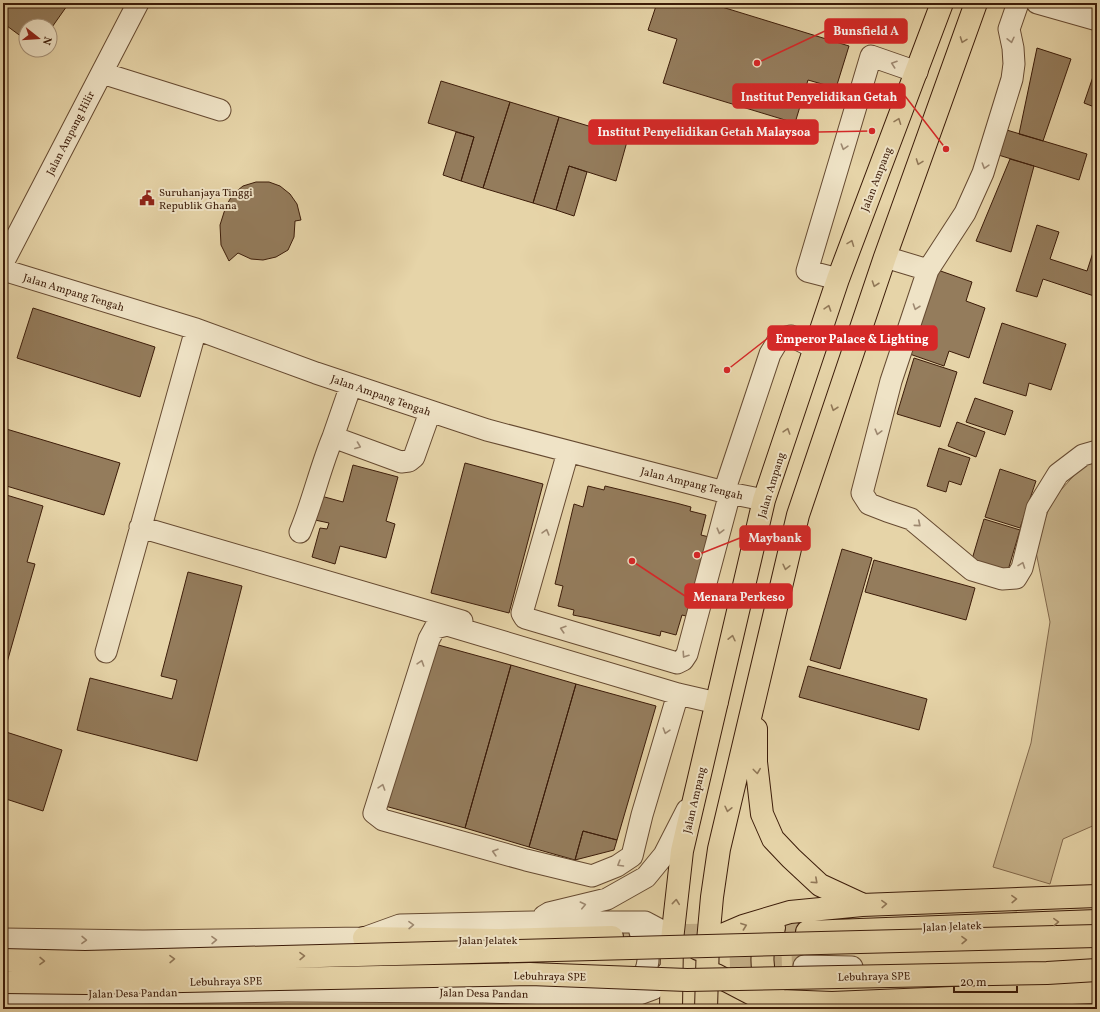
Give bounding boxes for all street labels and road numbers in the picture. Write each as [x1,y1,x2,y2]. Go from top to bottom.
street label: Jalan Ampang Hilir [44,88,99,179]
street label: Jalan Ampang [858,145,897,214]
street label: Jalan Ampang Tengah [21,271,126,316]
street label: Jalan Ampang Tengah [328,372,433,421]
street label: Jalan Ampang [755,450,790,520]
street label: Jalan Ampang Tengah [639,464,745,505]
street label: Jalan Ampang [680,765,711,835]
street label: Jalan Jelatek [922,919,982,936]
street label: Jalan Jelatek [458,934,518,949]
street label: Lebuhraya SPE [514,969,587,986]
street label: Lebuhraya SPE [838,969,911,986]
street label: Lebuhraya SPE [190,974,263,991]
street label: Jalan Desa Pandan [88,986,178,1003]
street label: Jalan Desa Pandan [439,986,529,1003]

